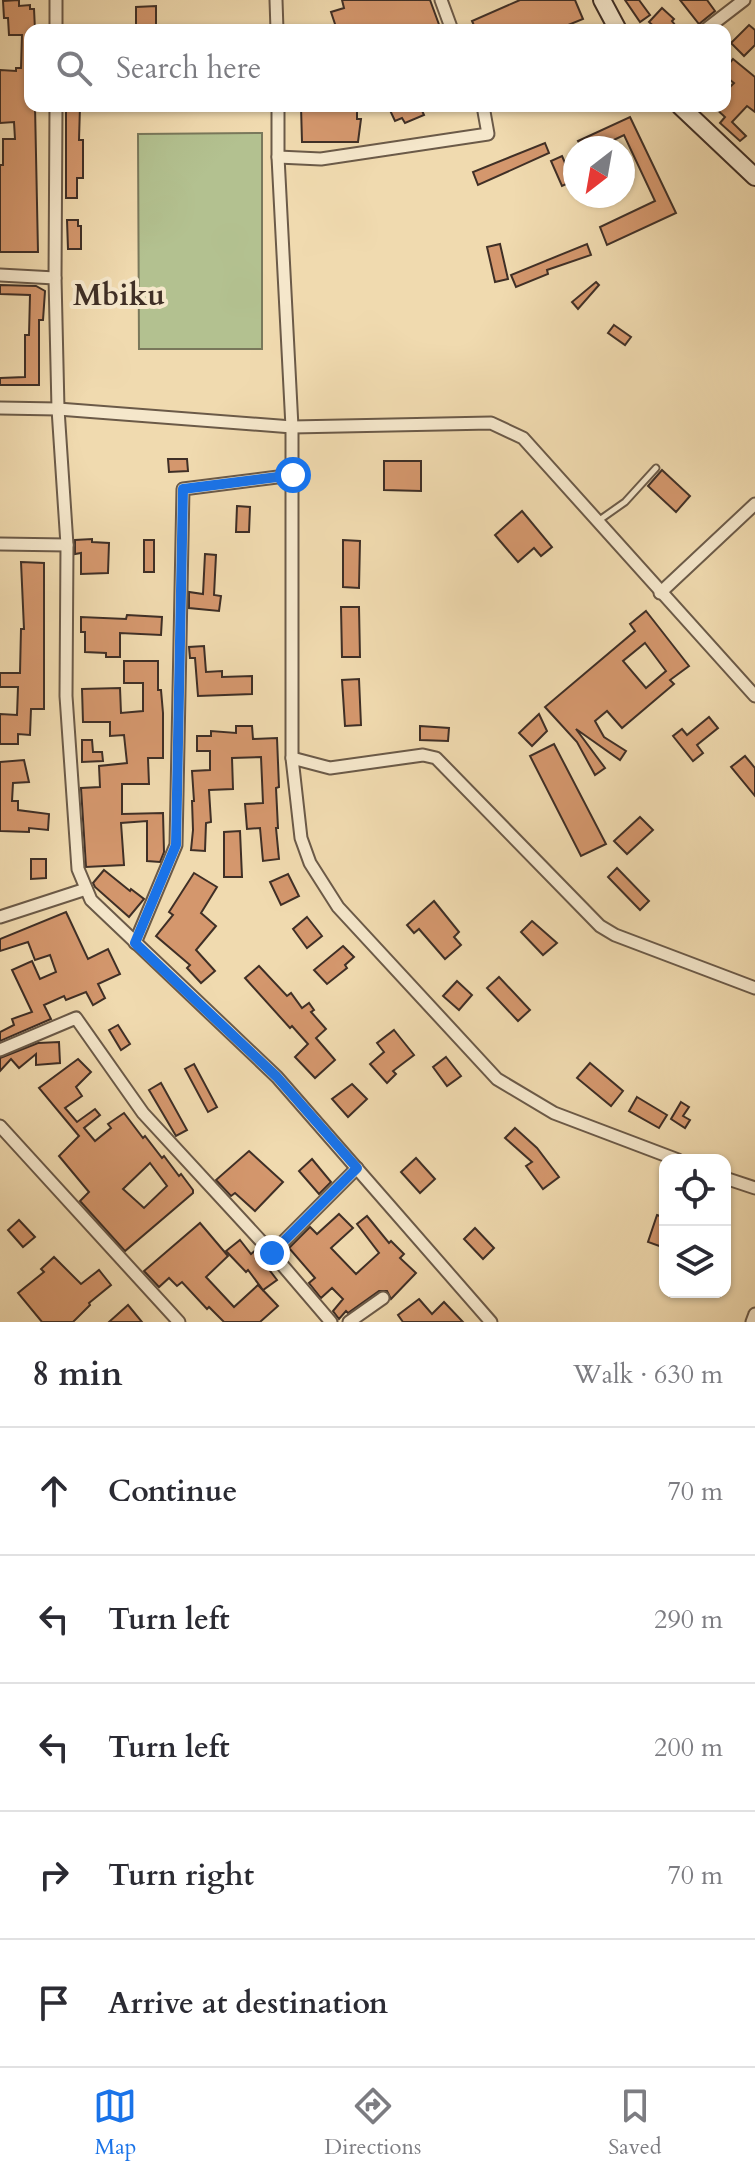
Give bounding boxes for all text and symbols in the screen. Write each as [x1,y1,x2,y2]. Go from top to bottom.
search box [24,24,731,112]
icon: search [52,46,96,90]
text: Search here [116,48,261,89]
north arrow [563,136,635,208]
district label: Mbiku [73,275,165,316]
route start [275,457,311,493]
map controls [659,1154,731,1298]
button: locate [659,1154,731,1226]
button: layers [659,1226,731,1298]
route end [254,1235,290,1271]
text: 8 min [32,1351,123,1397]
text: Walk · 630 m [573,1357,723,1392]
icon: ahead [32,1469,76,1513]
text: Continue [108,1471,237,1512]
text: 70 m [667,1474,723,1509]
icon: left [32,1597,76,1641]
text: Turn left [108,1599,230,1640]
text: 290 m [654,1602,723,1637]
icon: left [32,1725,76,1769]
text: Turn left [108,1727,230,1768]
text: 200 m [654,1730,723,1765]
icon: right [32,1853,76,1897]
text: Turn right [108,1855,254,1896]
text: 70 m [667,1858,723,1893]
icon: arrive [32,1981,76,2025]
text: Arrive at destination [108,1983,388,2024]
tab: Map [93,2084,137,2162]
tab: Directions [324,2084,421,2162]
tab: Saved [608,2084,662,2162]

